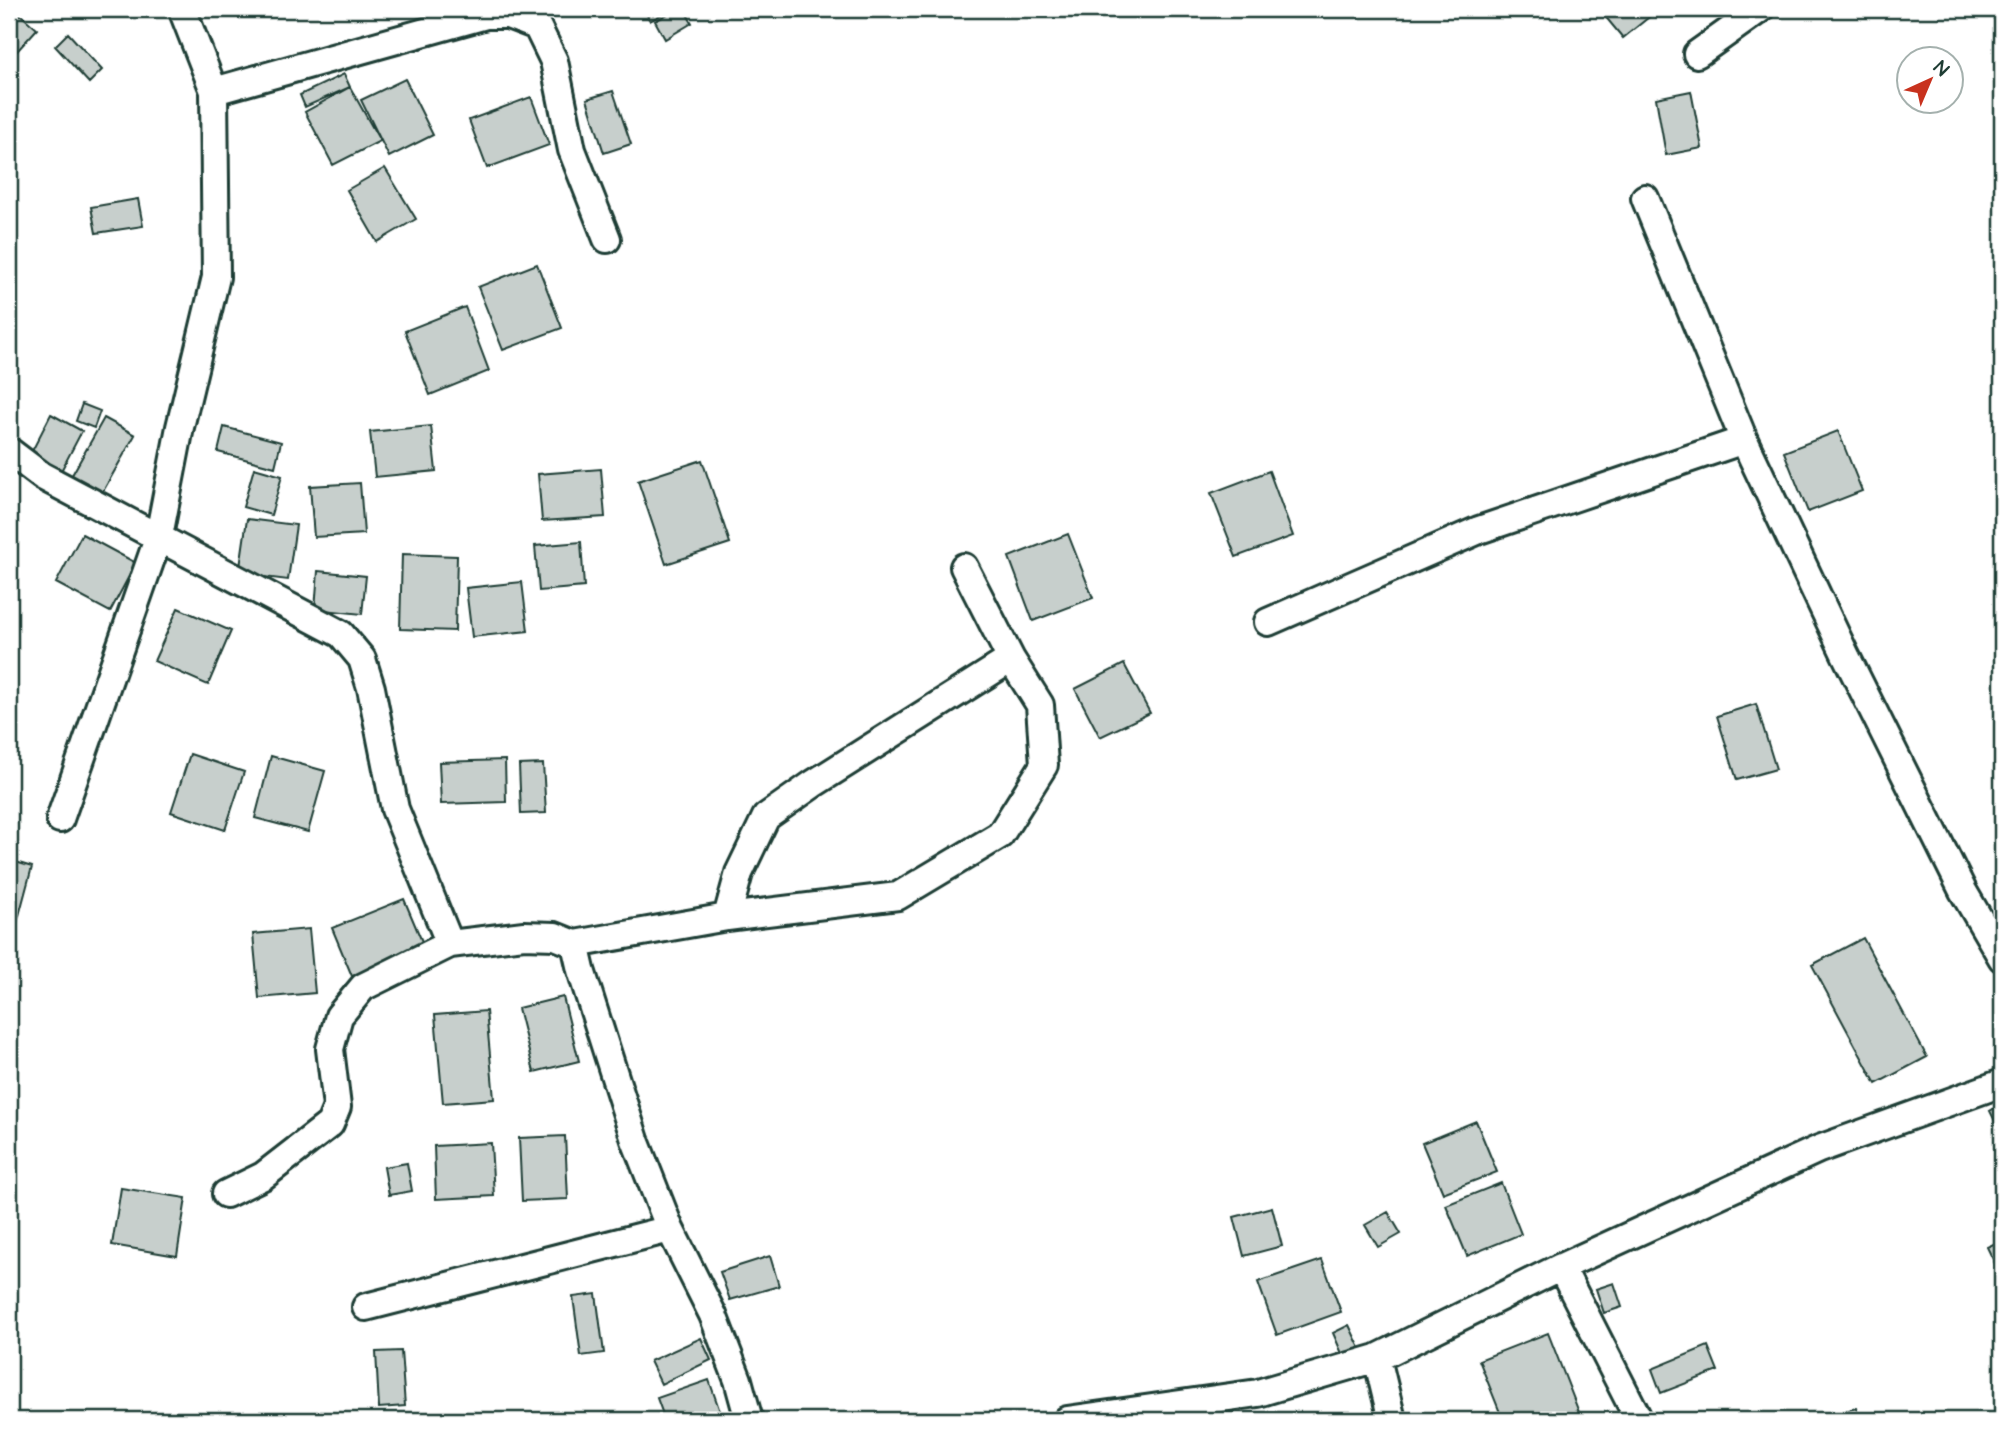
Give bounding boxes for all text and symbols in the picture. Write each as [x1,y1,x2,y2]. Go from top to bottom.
north arrow [1896,46,1966,116]
text: N [1927,55,1954,83]

